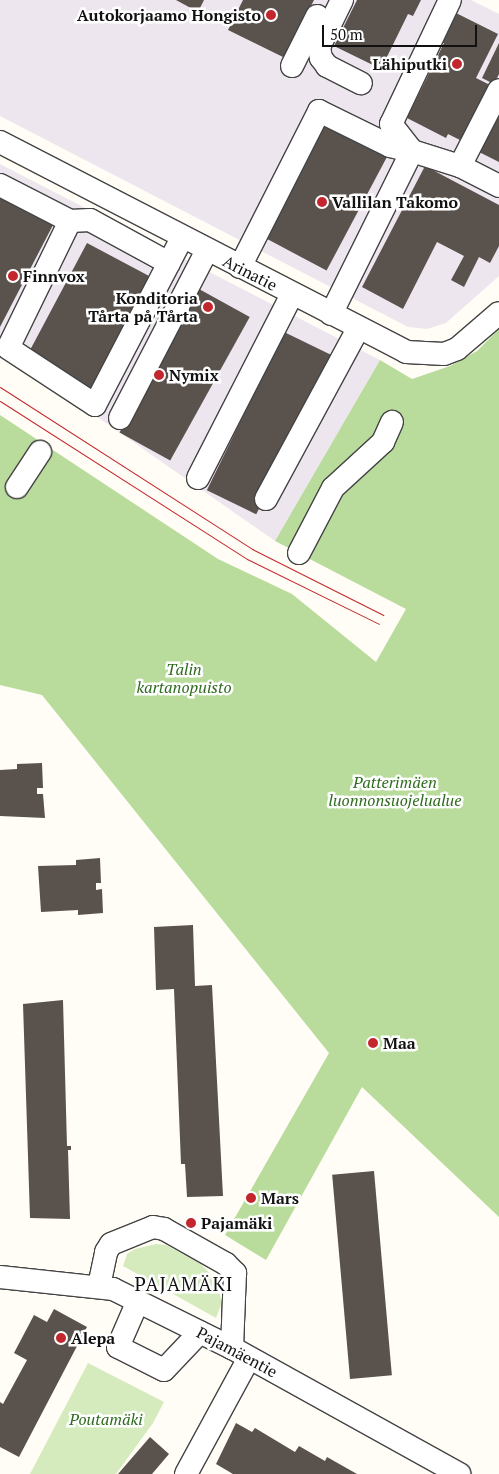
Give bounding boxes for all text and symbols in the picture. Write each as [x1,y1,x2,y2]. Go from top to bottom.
place label: Autokorjaamo Hongisto [77,5,261,25]
marker: Autokorjaamo Hongisto [265,9,277,21]
scale bar [324,15,479,47]
text: 50 m [330,24,363,44]
place label: Lähiputki [372,54,447,74]
marker: Lähiputki [451,58,463,70]
place label: Vallilan Takomo [332,192,458,212]
marker: Vallilan Takomo [316,196,328,208]
street label: Arinatie [220,251,280,295]
place label: Finnvox [23,266,85,286]
marker: Finnvox [7,270,19,282]
place label: Konditoria Tårta på Tårta [88,288,198,326]
marker: Konditoria Tårta på Tårta [202,301,214,313]
place label: Nymix [169,365,219,385]
marker: Nymix [153,369,165,381]
park label: Talin kartanopuisto [136,659,232,697]
park label: Patterimäen luonnonsuojelualue [328,772,462,810]
place label: Maa [383,1033,416,1053]
marker: Maa [367,1037,379,1049]
place label: Mars [261,1188,299,1208]
marker: Mars [245,1192,257,1204]
place label: Pajamäki [201,1213,272,1233]
marker: Pajamäki [185,1217,197,1229]
district label: PAJAMÄKI [134,1273,234,1295]
street label: Pajamäentie [193,1323,281,1381]
place label: Alepa [71,1328,115,1348]
marker: Alepa [55,1332,67,1344]
park label: Poutamäki [69,1409,143,1429]

